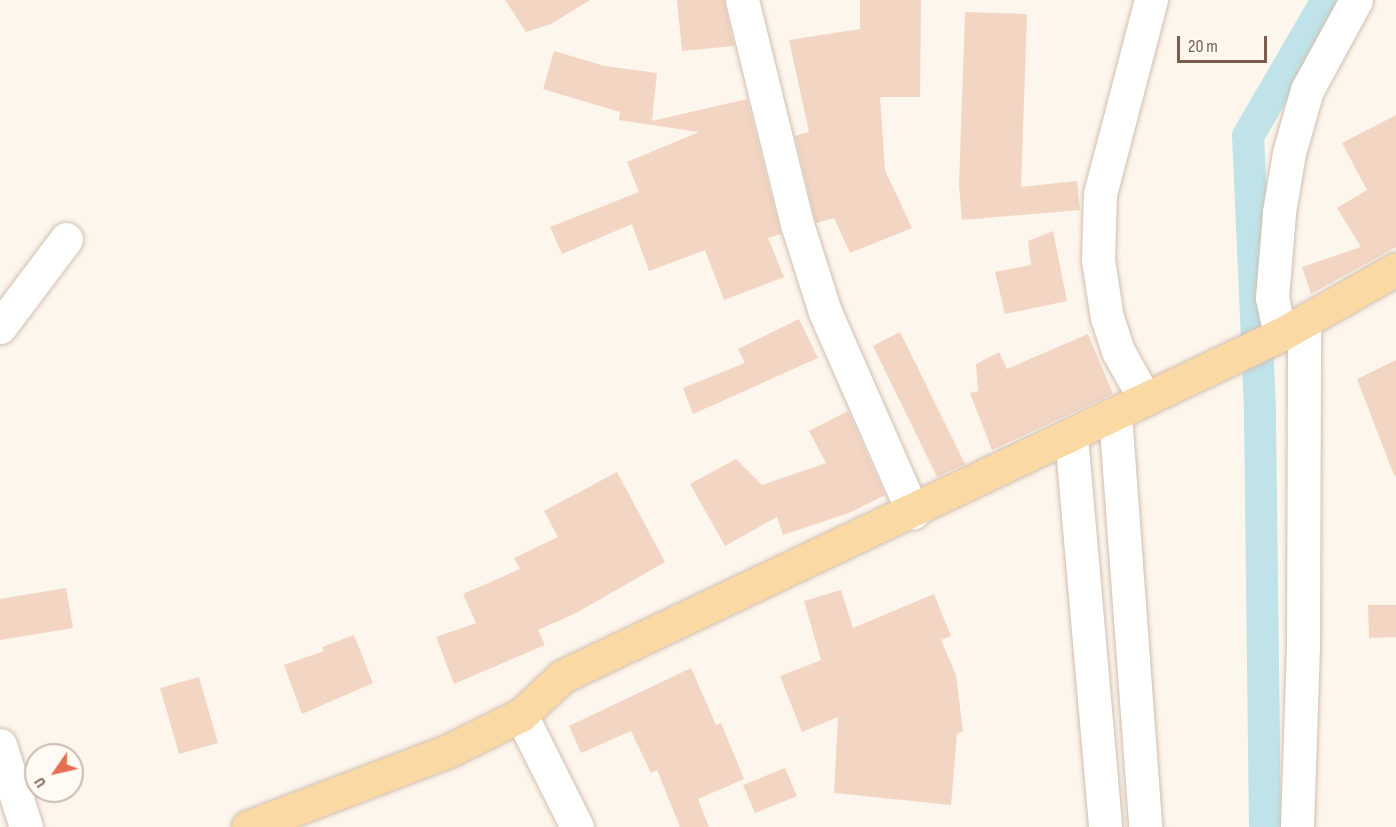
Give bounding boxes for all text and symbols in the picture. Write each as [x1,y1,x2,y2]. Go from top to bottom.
scale bar [1180,24,1270,62]
text: 20 m [1188,36,1218,57]
north arrow [24,743,84,803]
text: U [30,773,51,791]

